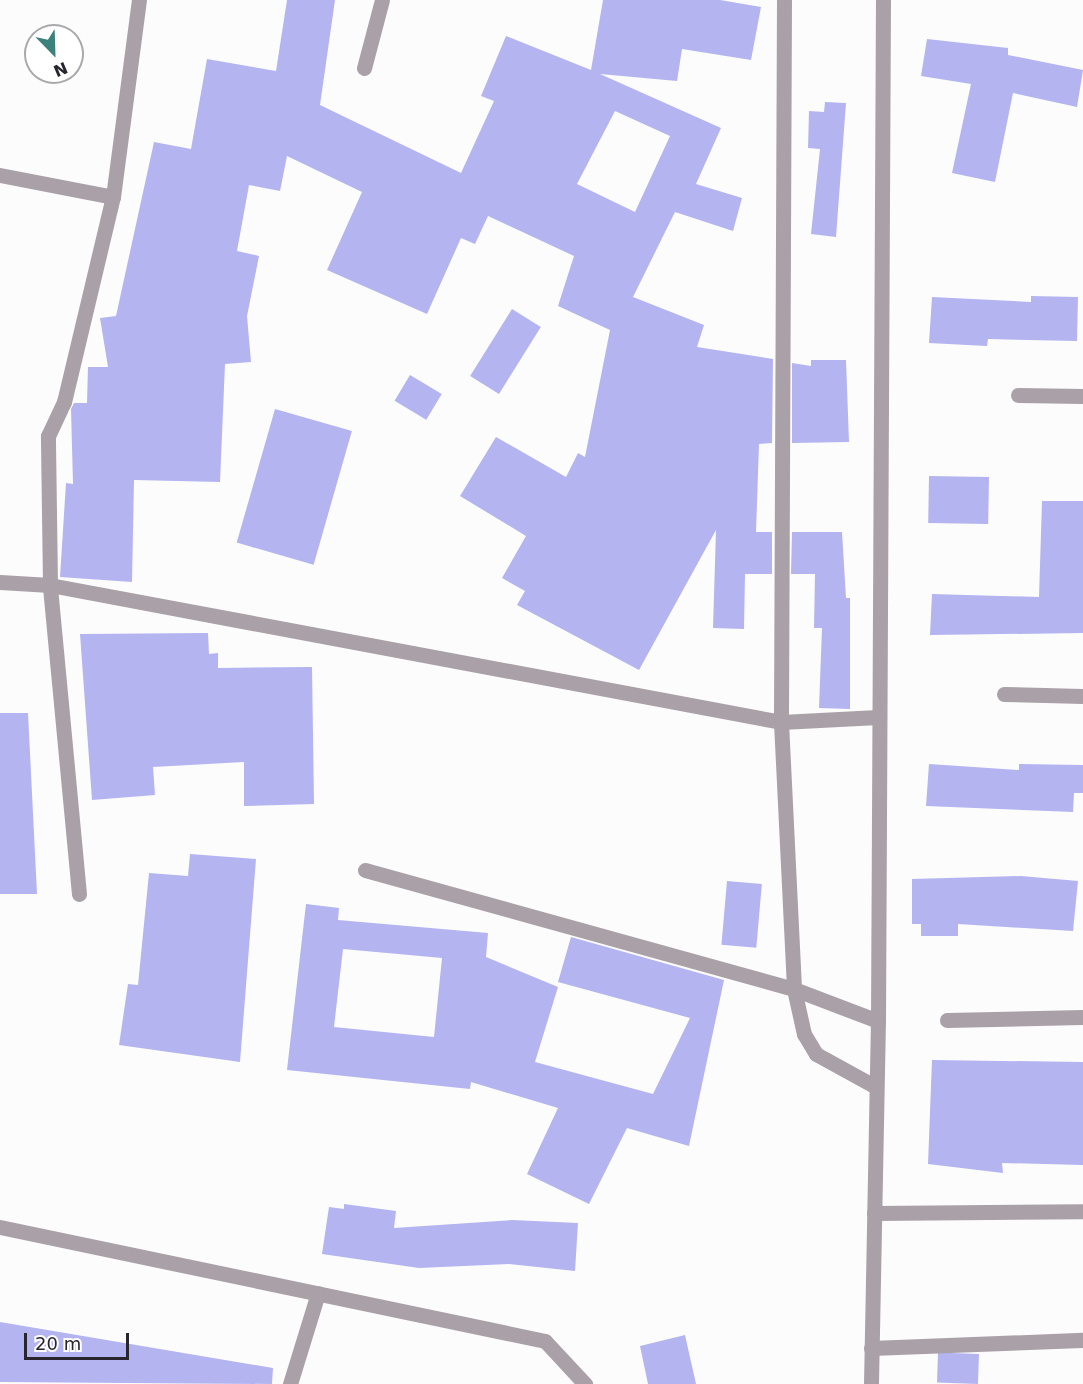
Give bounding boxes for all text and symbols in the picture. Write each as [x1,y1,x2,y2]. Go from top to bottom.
north arrow [24,24,84,84]
text: N [51,58,70,81]
scale bar [27,1321,132,1359]
text: 20 m [35,1333,81,1354]

